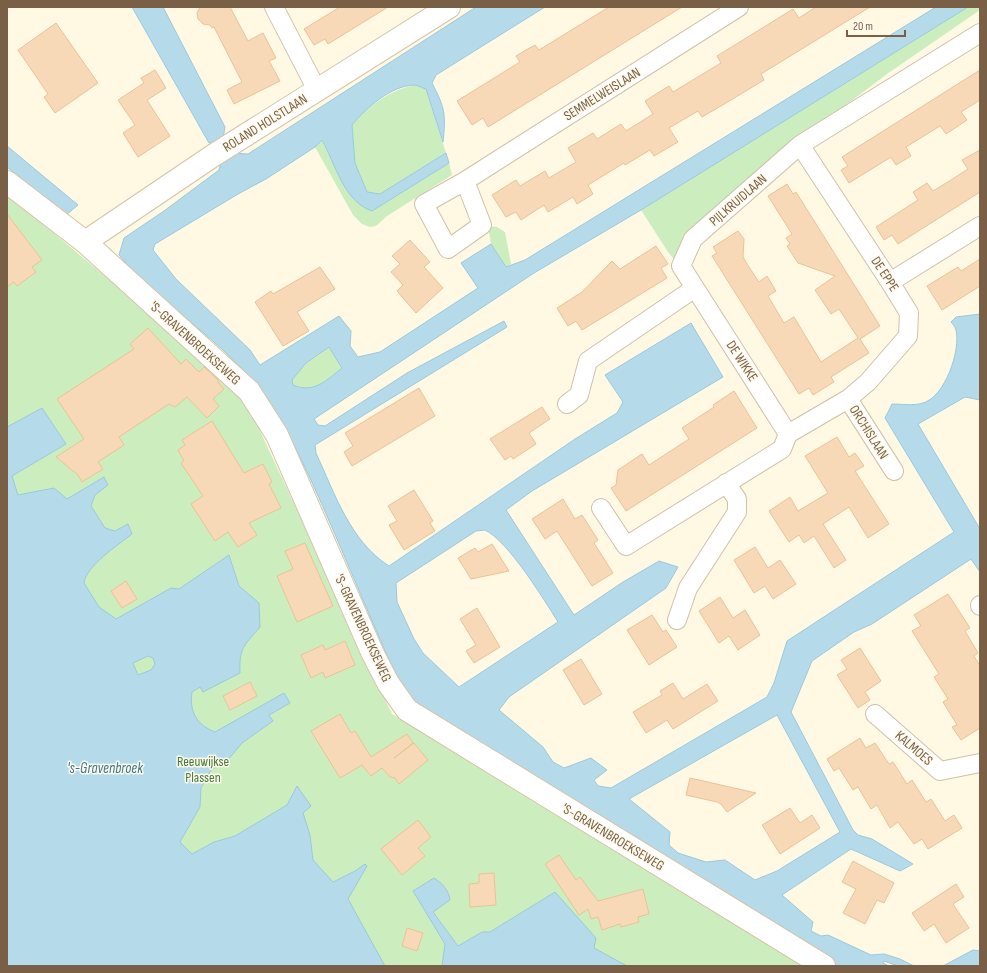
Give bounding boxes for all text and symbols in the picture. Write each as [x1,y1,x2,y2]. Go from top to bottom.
scale bar [847,12,905,38]
text: 20 m [853,19,873,34]
street label: SEMMELWEISLAAN [561,64,643,124]
street label: ROLAND HOLSTLAAN [220,90,310,156]
street label: PIJLKRUIDLAAN [706,170,770,230]
street label: DE EPPE [867,253,903,295]
street label: 'S-GRAVENBROEKSEWEG [146,298,244,388]
street label: DE WIKKE [723,337,762,385]
street label: ORCHISLAAN [846,402,892,462]
street label: 'S-GRAVENBROEKSEWEG [331,572,395,684]
street label: KALMOES [892,727,936,769]
park label: Reeuwijkse Plassen [177,753,229,786]
water label: 's-Gravenbroek [67,759,143,778]
street label: 'S-GRAVENBROEKSEWEG [559,800,667,874]

